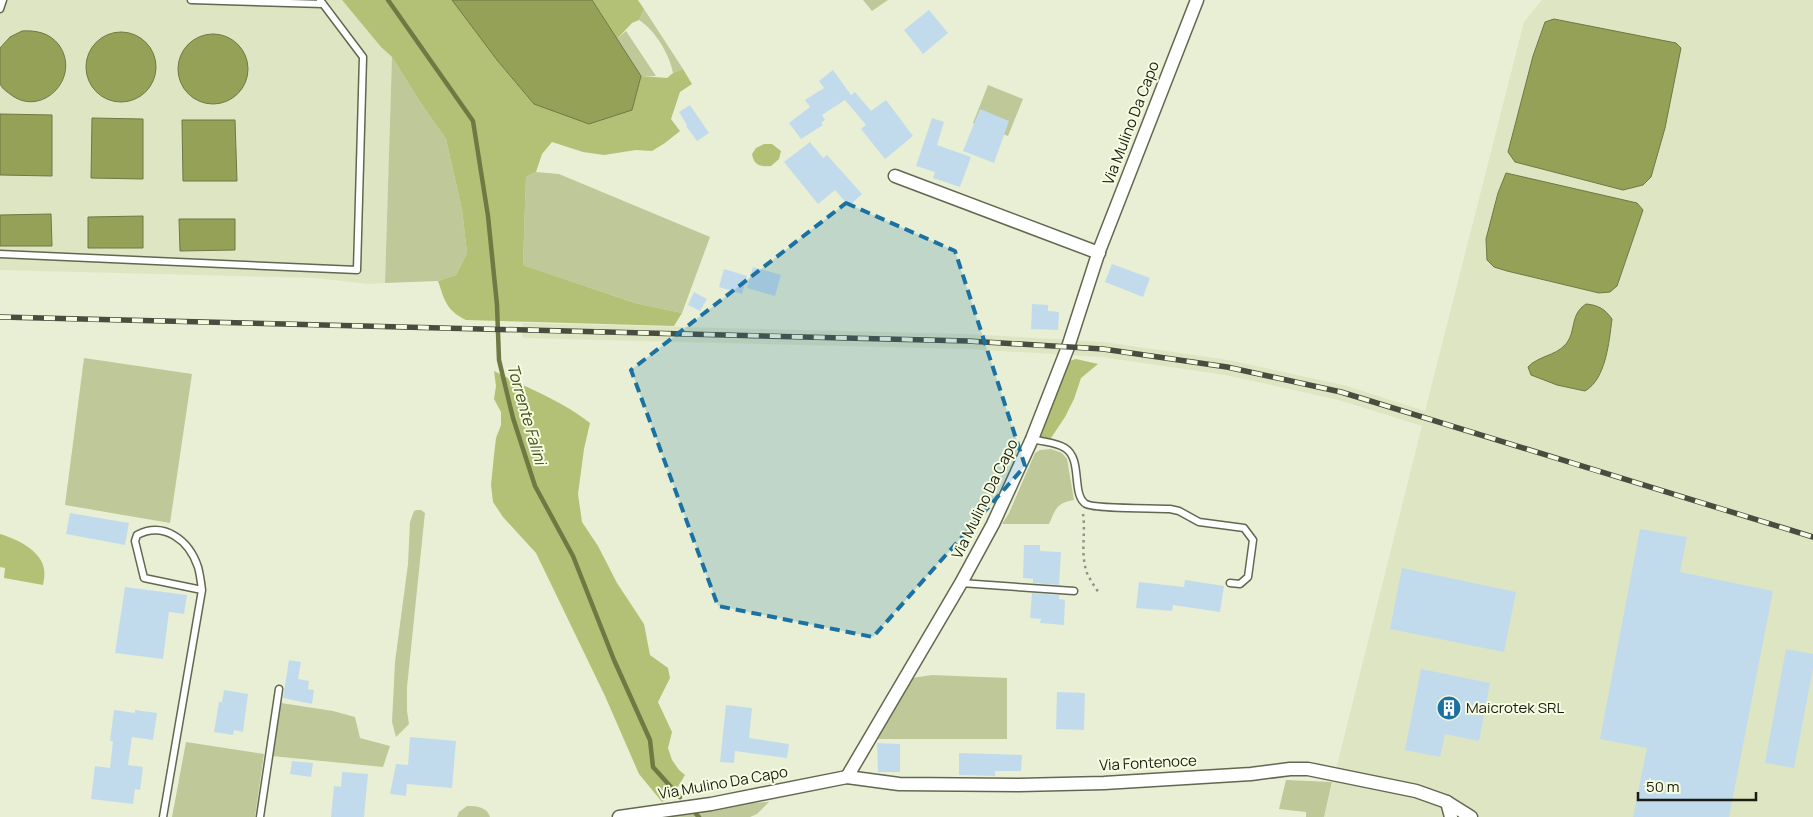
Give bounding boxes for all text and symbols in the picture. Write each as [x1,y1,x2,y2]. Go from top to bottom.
street label: Via Mulino Da Capo [1097,58,1164,188]
water label: Torrente Falini [502,361,552,469]
street label: Via Mulino Da Capo [946,435,1023,562]
building icon: Maicrotek SRL [1436,695,1462,721]
place label: Maicrotek SRL [1466,697,1564,718]
street label: Via Fontenoce [1099,749,1197,776]
street label: Via Mulino Da Capo [657,761,789,804]
scale bar [1638,770,1756,802]
text: 50 m [1646,776,1680,797]

